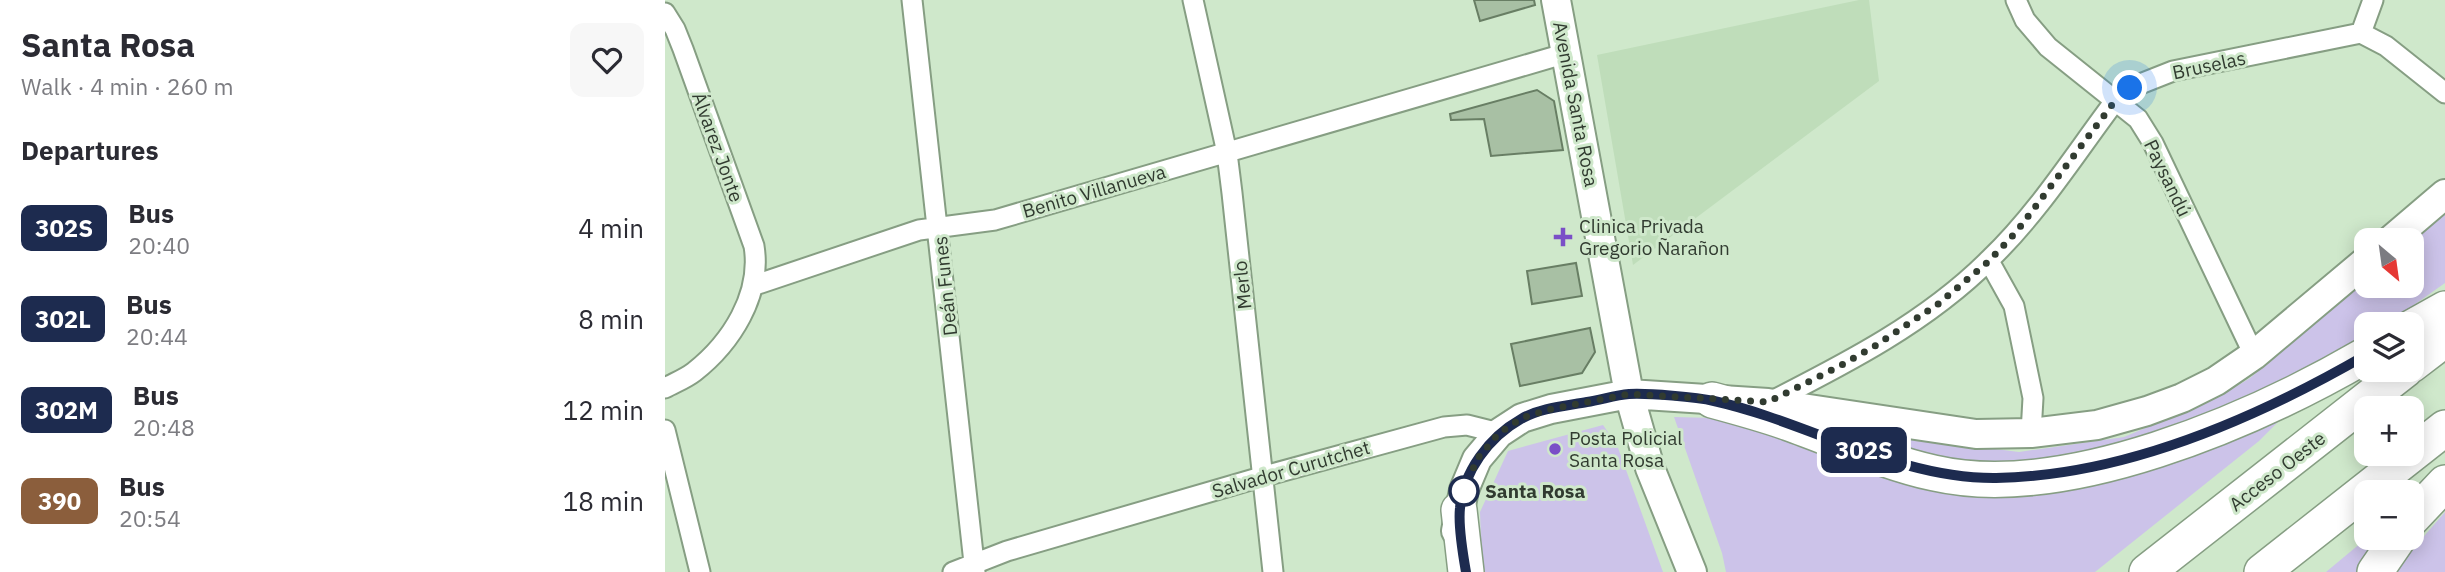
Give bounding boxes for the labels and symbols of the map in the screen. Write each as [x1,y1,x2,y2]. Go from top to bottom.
street label: Avenida Santa Rosa [1548,19,1604,189]
street label: Bruselas [2170,46,2248,84]
your location [2112,70,2147,105]
street label: Álvarez Jonte [687,89,749,205]
street label: Paysandú [2139,136,2197,220]
street label: Benito Villanueva [1020,159,1168,223]
place label: Clinica Privada Gregorio Ñarañon [1579,214,1730,260]
marker: Clinica Privada Gregorio Ñarañon [1553,227,1573,247]
north arrow [2354,228,2424,298]
street label: Deán Funes [928,235,962,337]
street label: Merlo [1228,260,1256,310]
place label: Posta Policial Santa Rosa [1569,426,1683,472]
street label: Acceso Oeste [2224,426,2330,516]
line badge: 302S [1815,427,1913,473]
street label: Salvador Curutchet [1209,435,1373,503]
marker: Posta Policial Santa Rosa [1547,441,1563,457]
marker: Santa Rosa [1449,476,1479,506]
place label: Santa Rosa [1485,479,1585,503]

